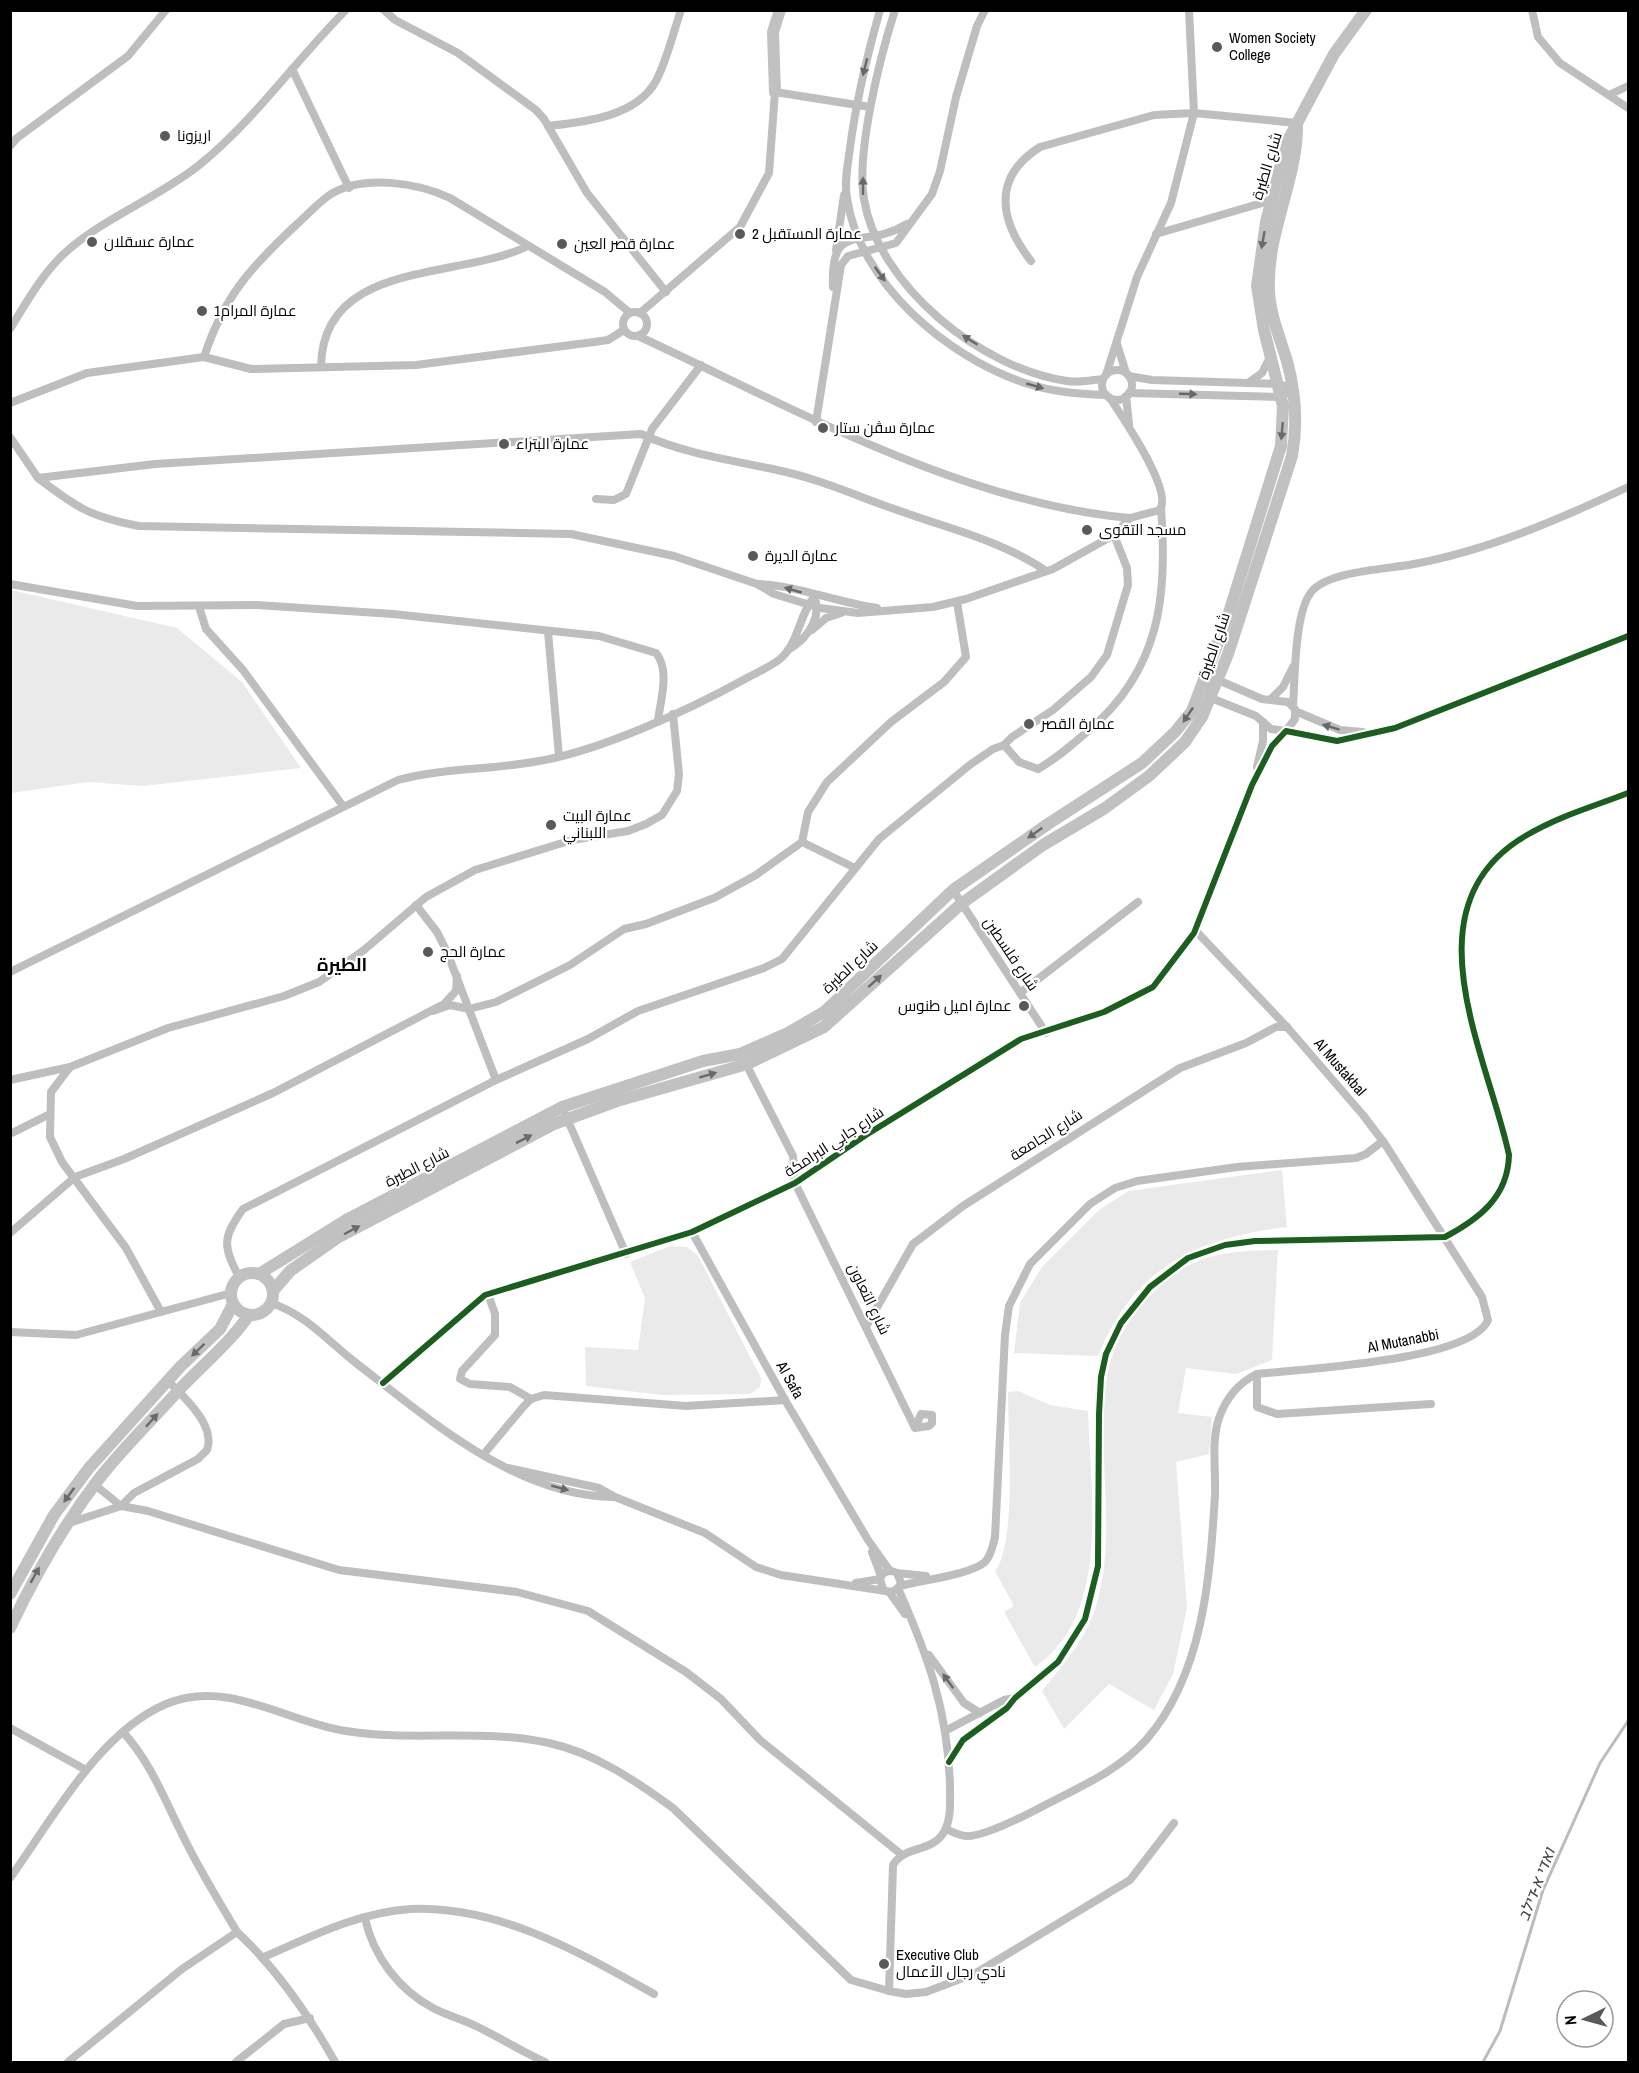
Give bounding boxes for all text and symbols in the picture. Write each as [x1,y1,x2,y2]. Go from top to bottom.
place label: Women Society College [1229,27,1316,65]
marker: Women Society College [1210,40,1224,54]
one-way arrow [859,58,869,76]
place label: اريزونا [177,125,211,146]
marker: اريزونا [158,129,172,143]
street label: شارع الطيرة [1246,130,1288,202]
one-way arrow [858,176,868,195]
place label: عمارة المستقبل 2 [752,223,862,244]
marker: عمارة المستقبل 2 [733,227,747,241]
one-way arrow [1258,230,1267,249]
place label: عمارة عسقلان [104,231,195,252]
place label: عمارة قصر العين [574,233,675,254]
marker: عمارة عسقلان [85,235,99,249]
marker: عمارة قصر العين [555,237,569,251]
one-way arrow [874,265,886,281]
place label: عمارة المرام1 [214,300,297,321]
marker: عمارة المرام1 [195,304,209,318]
one-way arrow [962,335,978,346]
one-way arrow [1026,382,1044,391]
one-way arrow [1178,390,1197,399]
place label: عمارة سڤن ستار [834,417,936,438]
marker: عمارة سڤن ستار [816,421,830,435]
one-way arrow [1277,422,1287,441]
place label: عمارة البتراء [516,433,589,454]
marker: عمارة البتراء [497,437,511,451]
place label: مسجد التقوى [1099,519,1186,540]
marker: مسجد التقوى [1080,523,1094,537]
place label: عمارة الديرة [765,545,838,566]
marker: عمارة الديرة [746,549,760,563]
one-way arrow [784,585,802,594]
street label: شارع الطيرة [1192,610,1236,682]
one-way arrow [1182,706,1194,722]
place label: عمارة القصر [1040,713,1115,734]
marker: عمارة القصر [1022,717,1036,731]
one-way arrow [1322,721,1340,731]
place label: عمارة البيت اللبناني [563,805,632,845]
marker: عمارة البيت اللبناني [544,818,558,832]
one-way arrow [1027,827,1043,839]
street label: شارع فلسطين [978,913,1044,995]
street label: شارع الطيرة [817,935,883,999]
place label: عمارة الحج [440,941,506,963]
marker: عمارة الحج [421,945,435,959]
district label: الطيرة [317,952,367,977]
one-way arrow [868,974,883,988]
place label: عمارة اميل طنوس [898,995,1012,1016]
marker: عمارة اميل طنوس [1017,999,1031,1013]
street label: Al Mustakbal [1309,1032,1371,1100]
one-way arrow [699,1070,717,1079]
street label: شارع جابي البرامكة [780,1101,889,1183]
street label: شارع الجامعة [1005,1104,1087,1166]
one-way arrow [516,1135,533,1144]
street label: شارع الطيرة [381,1141,453,1193]
one-way arrow [343,1225,360,1235]
street label: شارع التعاون [842,1259,896,1339]
street label: Al Mutanabbi [1364,1323,1440,1358]
one-way arrow [191,1343,206,1357]
street label: Al Safa [771,1356,809,1402]
one-way arrow [145,1413,158,1428]
one-way arrow [551,1483,569,1493]
one-way arrow [63,1487,75,1503]
one-way arrow [30,1567,40,1584]
one-way arrow [942,1674,954,1690]
water label: ואדי א-דילב [1512,1843,1560,1924]
place label: Executive Club نادي رجال الأعمال [896,1944,1006,1984]
marker: Executive Club نادي رجال الأعمال [877,1957,891,1971]
north arrow [1555,1989,1615,2049]
text: N [1559,2015,1581,2026]

